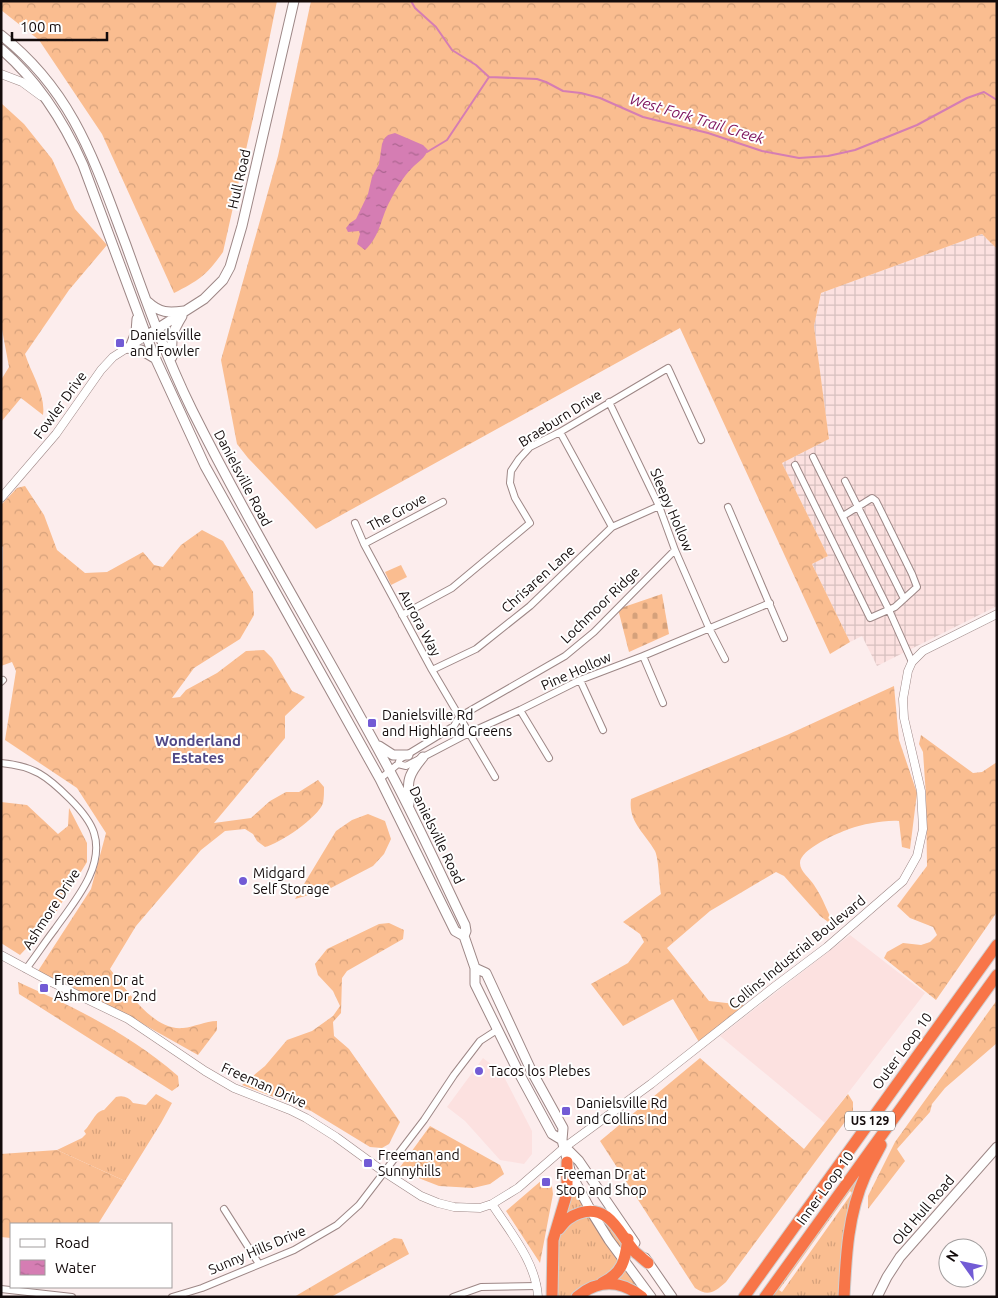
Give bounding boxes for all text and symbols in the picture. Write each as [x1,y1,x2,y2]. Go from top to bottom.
scale bar [12,10,108,42]
text: 100 m [20,18,62,35]
water label: West Fork Trail Creek [628,90,767,147]
street label: Hull Road [224,148,254,210]
place label: Danielsville and Fowler [130,327,201,359]
marker: Danielsville and Fowler [114,337,126,349]
street label: Fowler Drive [30,368,90,442]
street label: Braeburn Drive [516,386,604,450]
street label: Danielsville Road [211,427,275,529]
street label: Sleepy Hollow [647,466,697,554]
street label: The Grove [365,490,429,534]
street label: Chrisaren Lane [498,542,578,616]
street label: Lochmoor Ridge [557,564,643,646]
street label: Aurora Way [396,587,444,659]
street label: Pine Hollow [538,648,614,694]
place label: Danielsville Rd and Highland Greens [382,707,512,739]
marker: Danielsville Rd and Highland Greens [366,717,378,729]
district label: Wonderland Estates [155,732,241,766]
street label: Danielsville Road [406,784,468,886]
place label: Midgard Self Storage [253,865,330,897]
street label: Ashmore Drive [19,866,83,952]
marker: Midgard Self Storage [237,875,249,887]
street label: Collins Industrial Boulevard [726,892,868,1012]
place label: Freemen Dr at Ashmore Dr 2nd [54,972,156,1004]
marker: Freemen Dr at Ashmore Dr 2nd [38,982,50,994]
street label: Outer Loop 10 [869,1009,935,1093]
street label: Freeman Drive [219,1059,309,1111]
place label: Tacos los Plebes [489,1063,590,1079]
marker: Tacos los Plebes [473,1065,485,1077]
place label: Danielsville Rd and Collins Ind [576,1095,667,1127]
marker: Danielsville Rd and Collins Ind [560,1105,572,1117]
road number: US 129 [845,1112,895,1130]
place label: Freeman and Sunnyhills [378,1147,460,1179]
street label: Inner Loop 10 [793,1148,857,1228]
marker: Freeman and Sunnyhills [362,1157,374,1169]
place label: Freeman Dr at Stop and Shop [556,1166,647,1198]
street label: Old Hull Road [889,1172,957,1248]
marker: Freeman Dr at Stop and Shop [540,1176,552,1188]
street label: Sunny Hills Drive [206,1222,308,1278]
legend [10,1223,172,1288]
text: Road [55,1234,90,1251]
north arrow [938,1238,988,1288]
text: N [943,1247,962,1265]
text: Water [55,1259,96,1276]

